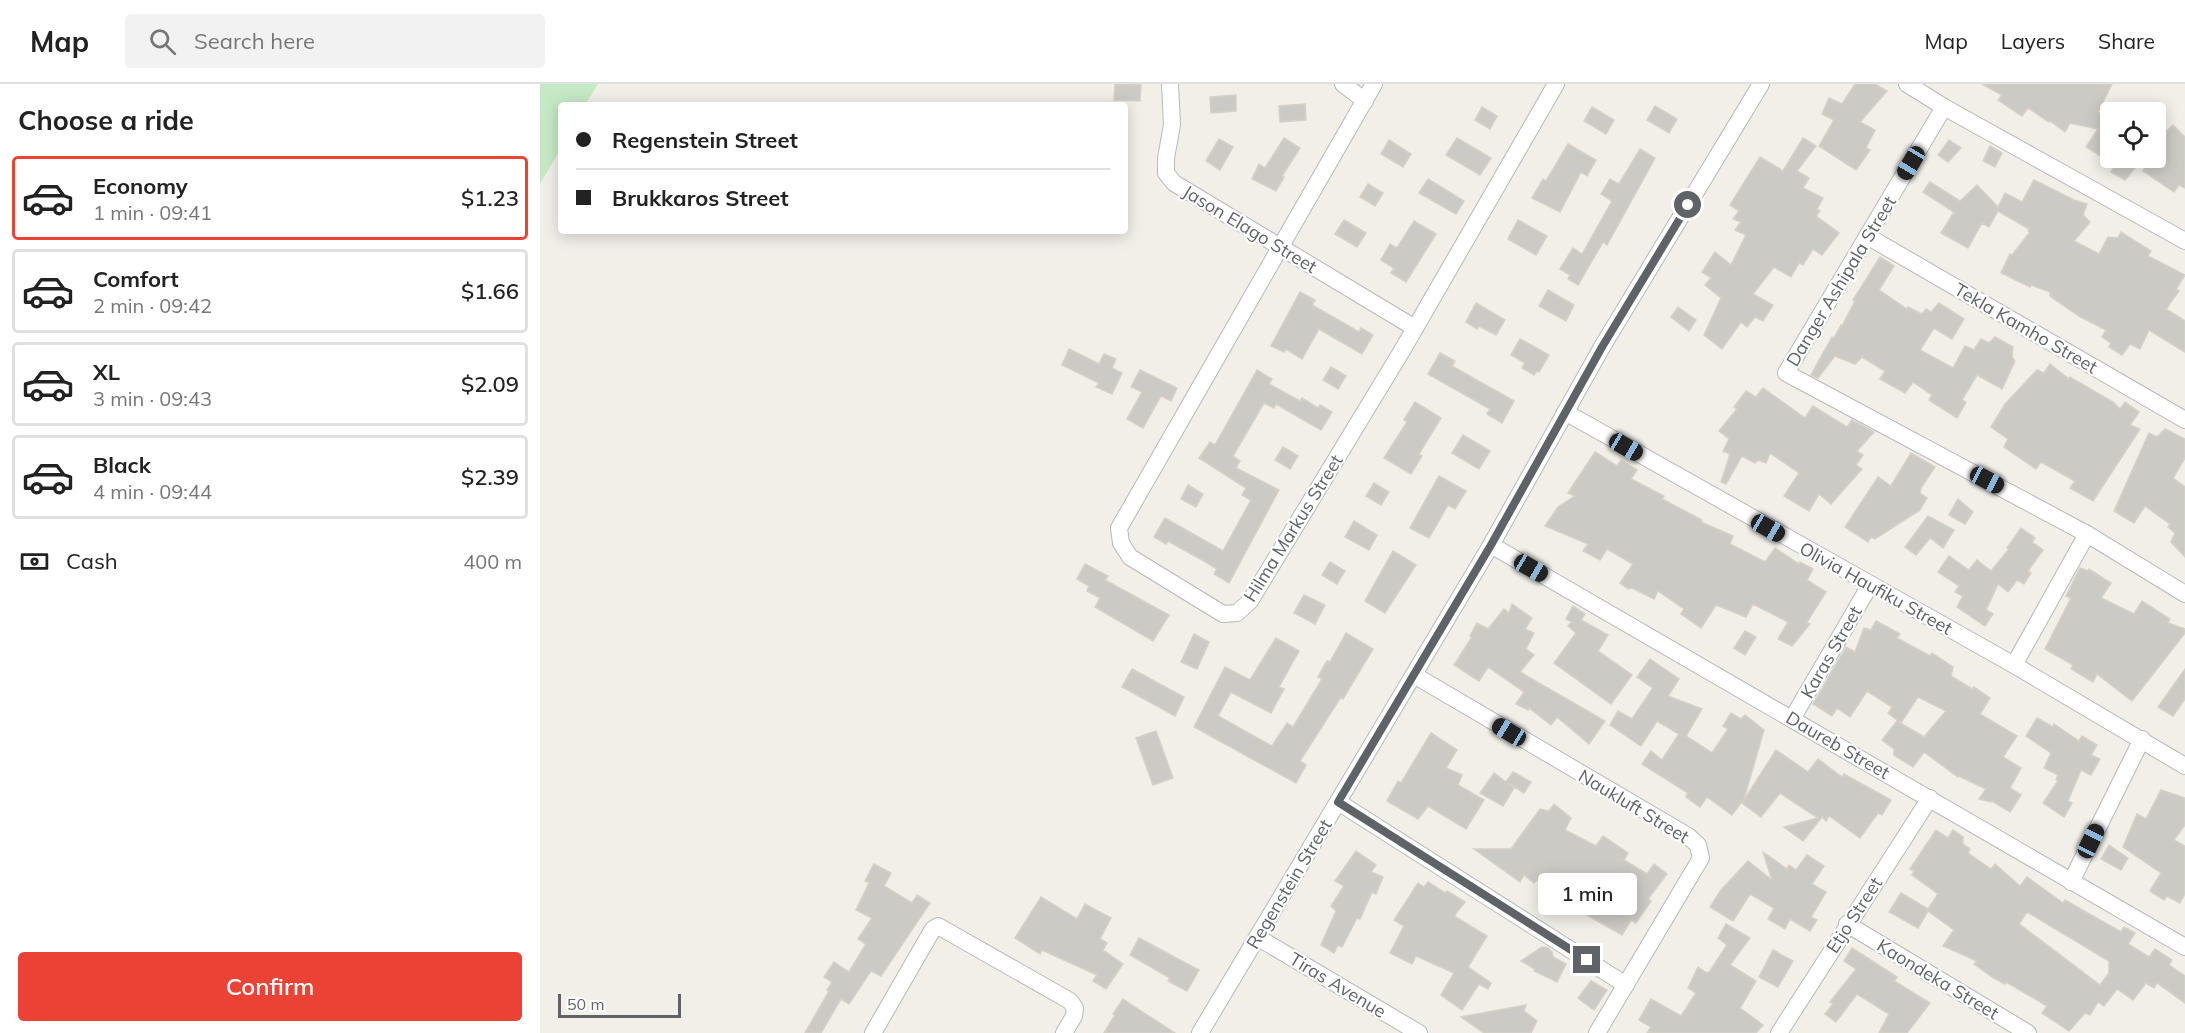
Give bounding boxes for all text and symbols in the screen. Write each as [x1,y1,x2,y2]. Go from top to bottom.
search box [125,14,545,68]
text: Map [30,24,89,59]
icon: search [146,25,179,58]
text: Search here [194,27,315,55]
text: Map [1925,28,1968,54]
text: Layers [2001,28,2065,54]
text: Share [2098,28,2155,54]
map controls [2100,102,2166,168]
button: locate [2100,102,2166,168]
text: Choose a ride [18,103,194,137]
text: Regenstein Street [612,126,798,154]
car [1894,143,1928,183]
icon: car [21,171,75,225]
text: Economy [93,172,188,200]
street label: Jason Elago Street [1179,180,1321,278]
text: $1.23 [461,184,519,212]
text: Brukkaros Street [612,184,789,212]
route start [1674,191,1701,218]
street label: Danger Ashipala Street [1781,192,1901,370]
text: 1 min · 09:41 [93,200,212,225]
icon: car [21,264,75,318]
text: Comfort [93,265,179,293]
text: $1.66 [461,277,519,305]
street label: Tekla Kamho Street [1950,278,2102,378]
text: 2 min · 09:42 [93,293,212,318]
icon: car [21,357,75,411]
text: XL [93,358,120,386]
text: $2.09 [461,370,519,398]
text: 3 min · 09:43 [93,386,212,411]
car [1606,430,1646,464]
icon: car [21,450,75,504]
street label: Hilma Markus Street [1238,450,1348,606]
text: Black [93,451,151,479]
text: $2.39 [461,463,519,491]
car [1967,464,2007,496]
text: 4 min · 09:44 [93,479,212,504]
car [1748,511,1788,545]
street label: Olivia Haufiku Street [1796,536,1956,640]
icon: cash [18,545,51,578]
text: Cash [66,547,118,575]
text: 400 m [463,549,522,574]
car [1511,551,1551,585]
street label: Karas Street [1795,602,1867,702]
street label: Daureb Street [1782,706,1894,784]
car [1489,715,1529,749]
street label: Naukluft Street [1574,764,1694,848]
street label: Regenstein Street [1241,815,1337,953]
car [2075,821,2107,861]
callout: 1 min [1538,873,1636,915]
street label: Etjo Street [1821,873,1887,957]
text: 1 min [1562,881,1613,906]
street label: Kaondeka Street [1873,934,2003,1024]
route end [1573,946,1600,973]
street label: Tiras Avenue [1285,947,1391,1023]
button: Confirm [18,952,522,1021]
scale bar [558,991,681,1018]
text: 50 m [567,994,604,1014]

